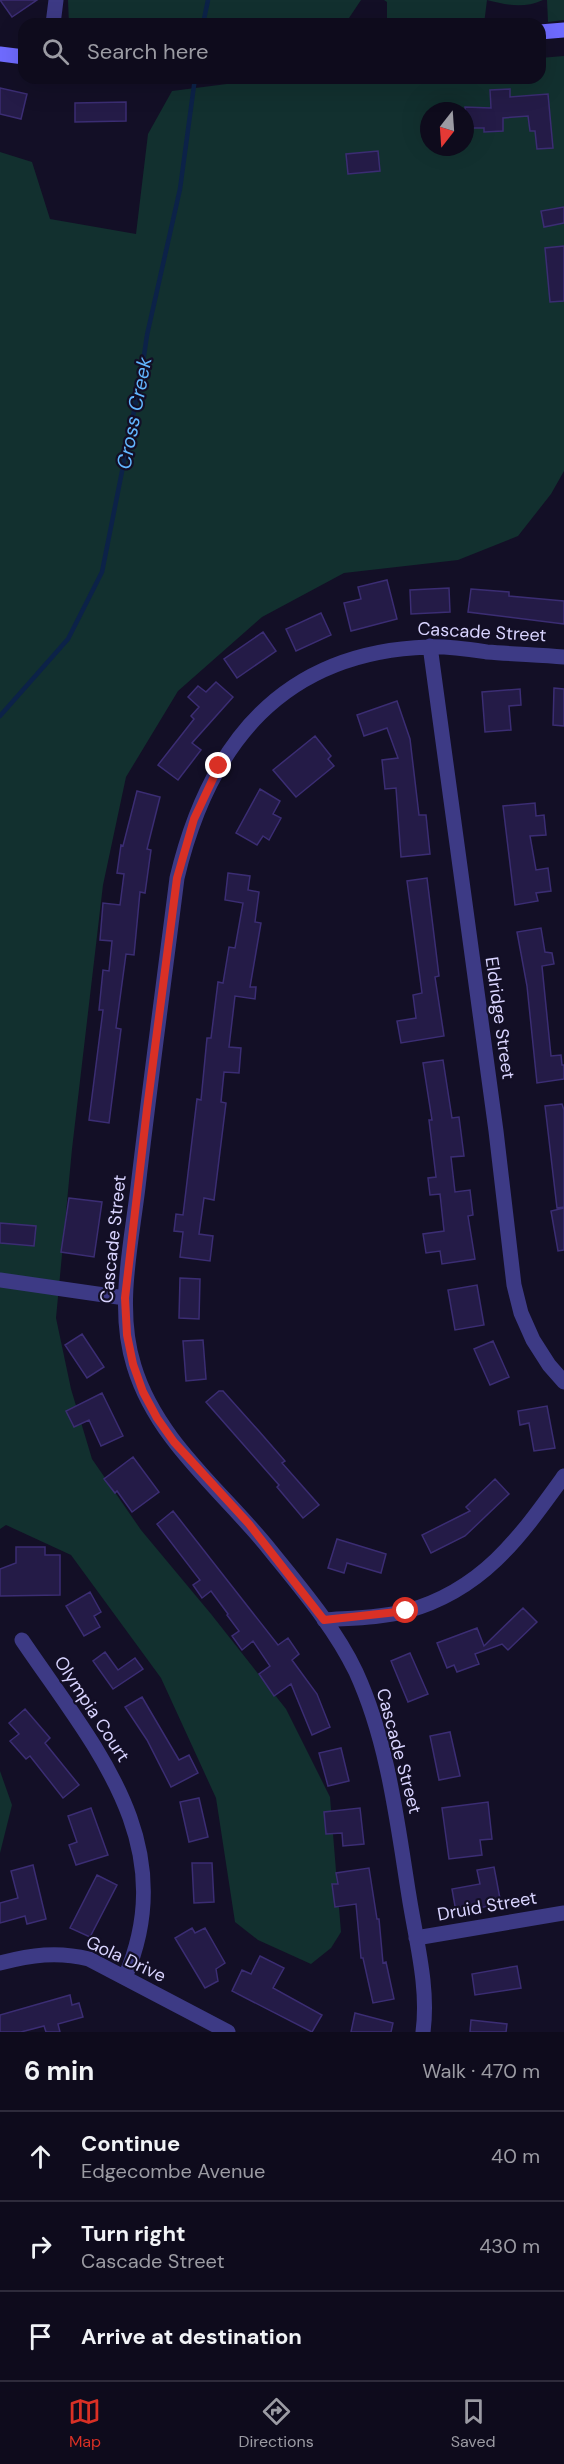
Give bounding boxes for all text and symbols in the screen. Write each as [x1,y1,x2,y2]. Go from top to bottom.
search box [18,18,546,84]
icon: search [39,35,72,68]
text: Search here [87,37,208,66]
north arrow [420,102,474,156]
water label: Cross Creek [110,354,158,471]
street label: Cascade Street [417,617,547,647]
route end [205,752,231,778]
street label: Eldridge Street [480,955,520,1081]
street label: Cascade Street [94,1174,132,1304]
route start [392,1597,418,1623]
street label: Olympia Court [49,1651,135,1767]
street label: Cascade Street [371,1686,427,1816]
street label: Druid Street [435,1885,539,1927]
street label: Gola Drive [82,1930,170,1988]
text: 6 min [24,2054,94,2088]
text: Walk · 470 m [422,2058,540,2084]
text: Continue [81,2129,180,2158]
icon: ahead [24,2140,57,2173]
text: 40 m [491,2143,540,2169]
text: Edgecombe Avenue [81,2158,265,2184]
text: Turn right [81,2219,186,2248]
icon: right [24,2230,57,2263]
text: 430 m [479,2233,540,2259]
text: Cascade Street [81,2248,224,2274]
icon: arrive [24,2320,57,2353]
text: Arrive at destination [81,2322,302,2351]
tab: Map [68,2395,101,2452]
tab: Directions [238,2395,314,2452]
tab: Saved [451,2395,496,2452]

